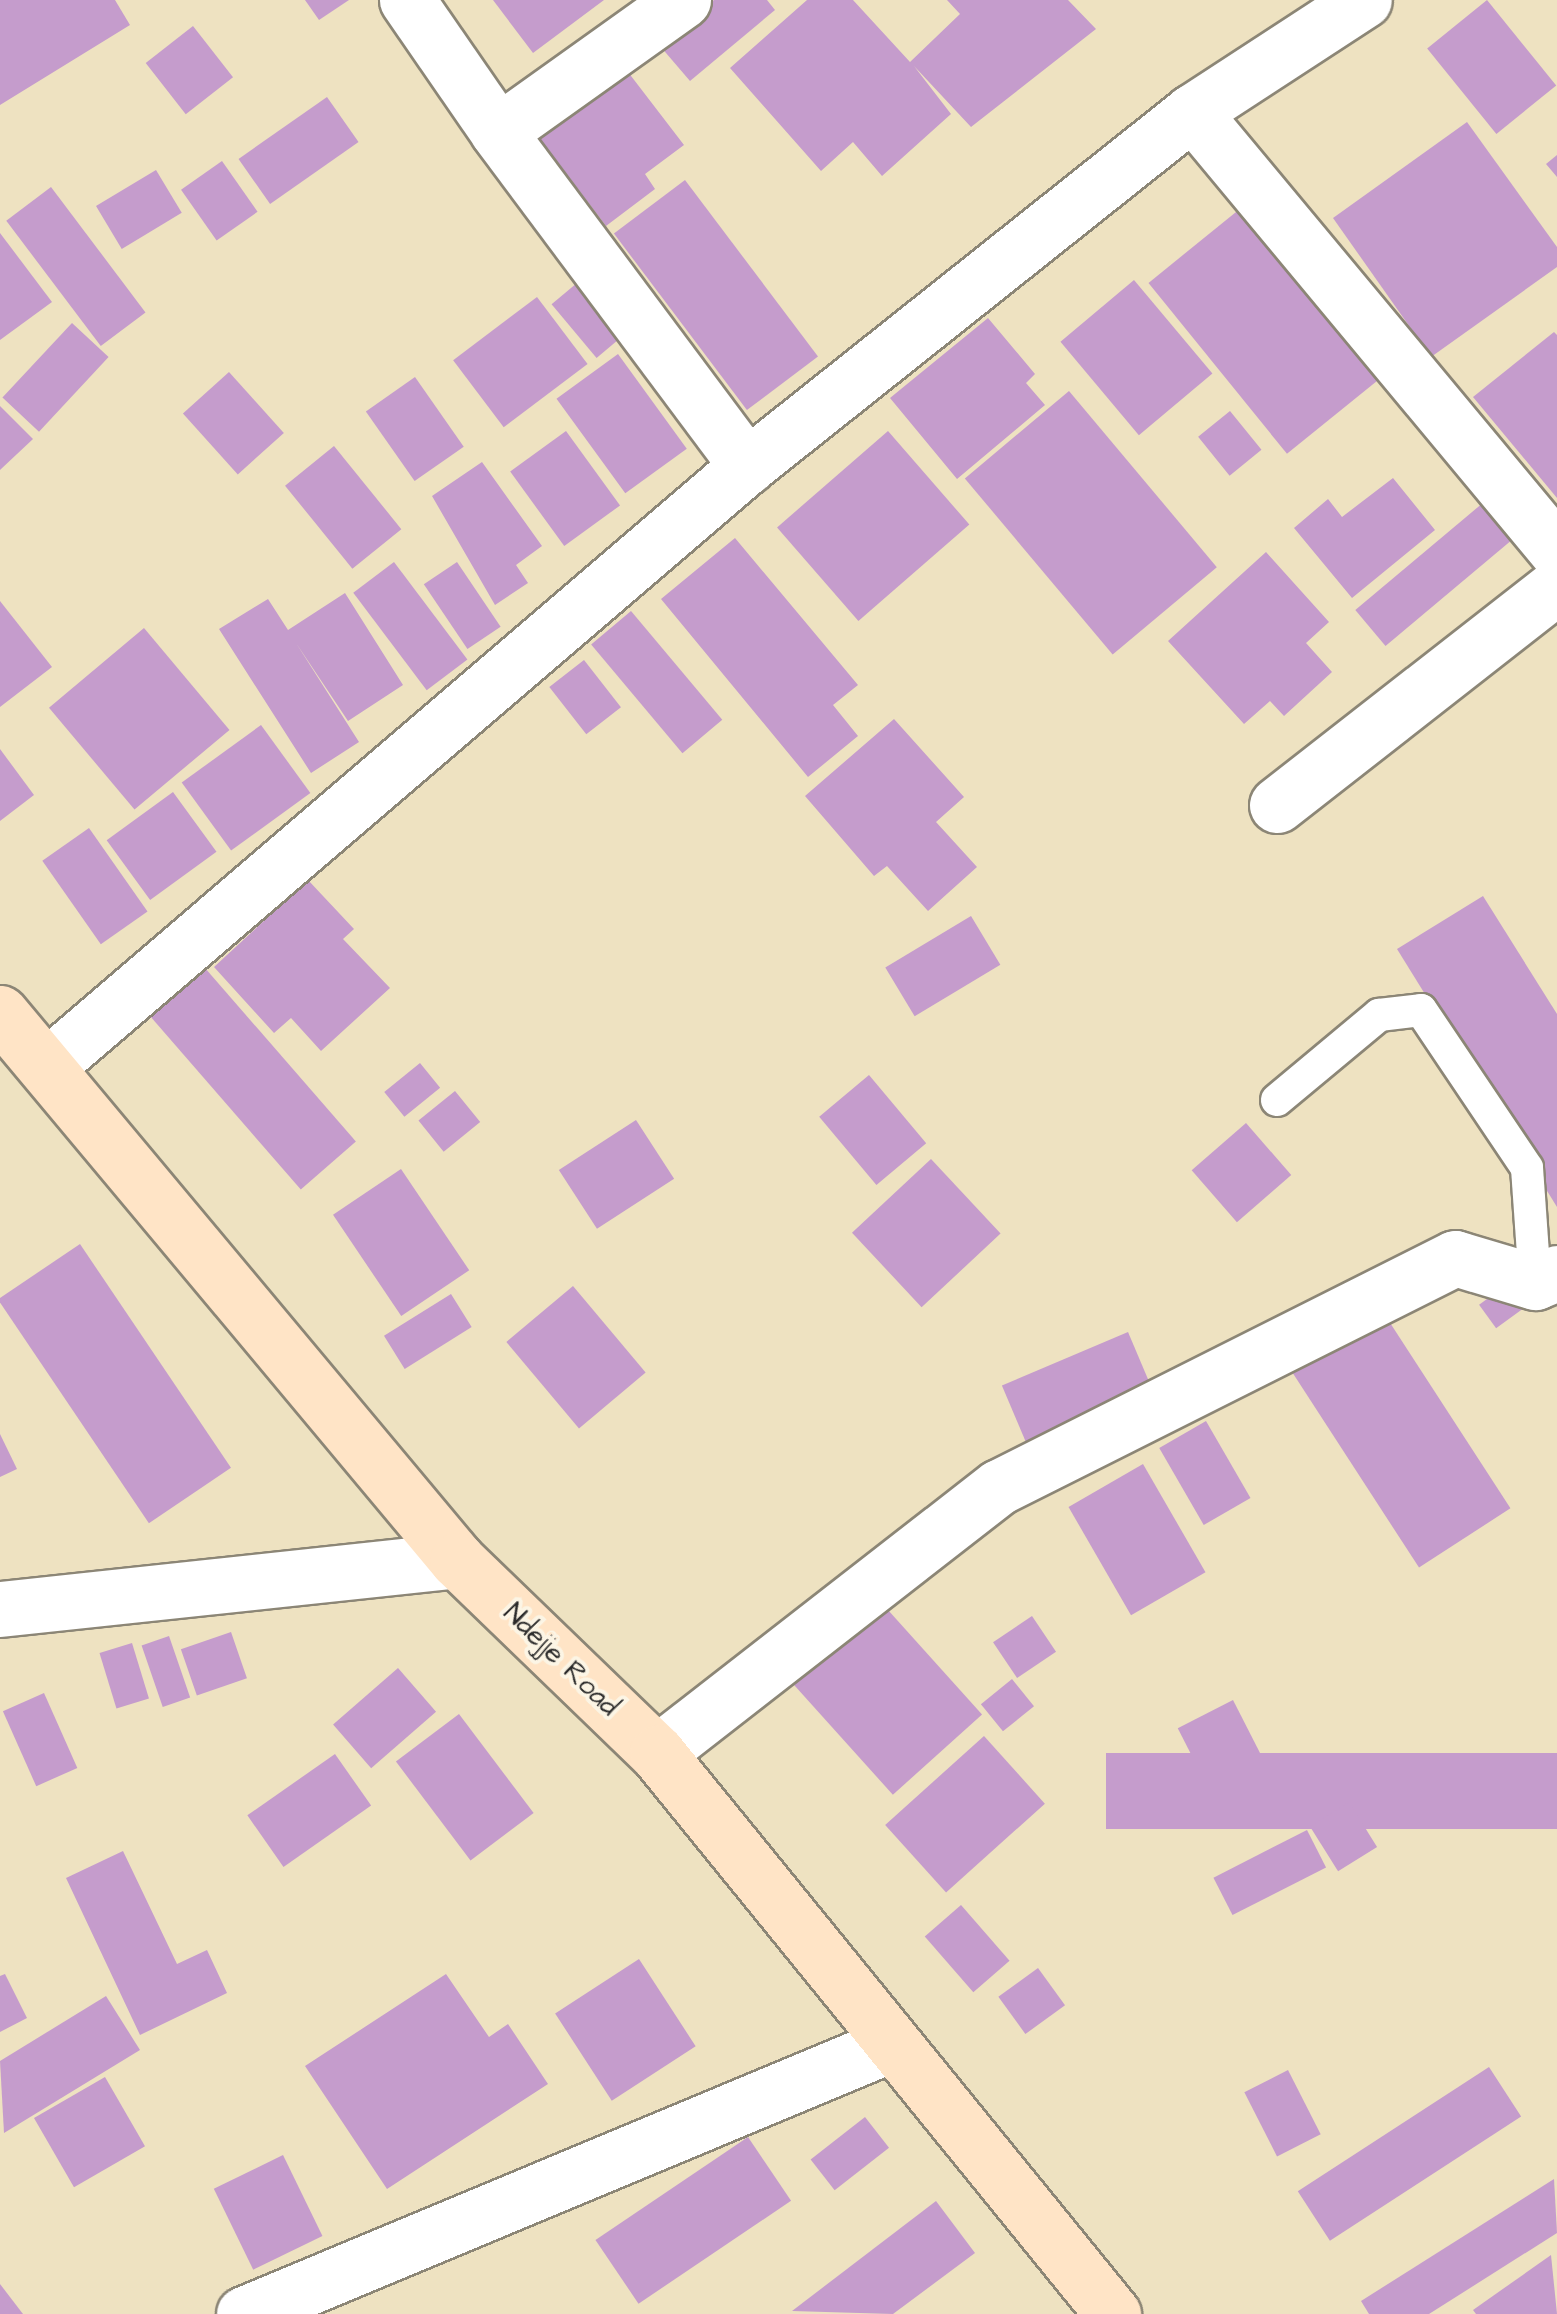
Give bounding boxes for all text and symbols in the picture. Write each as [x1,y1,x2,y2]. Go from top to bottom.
street label: Ndejje Road [496,1597,626,1723]

